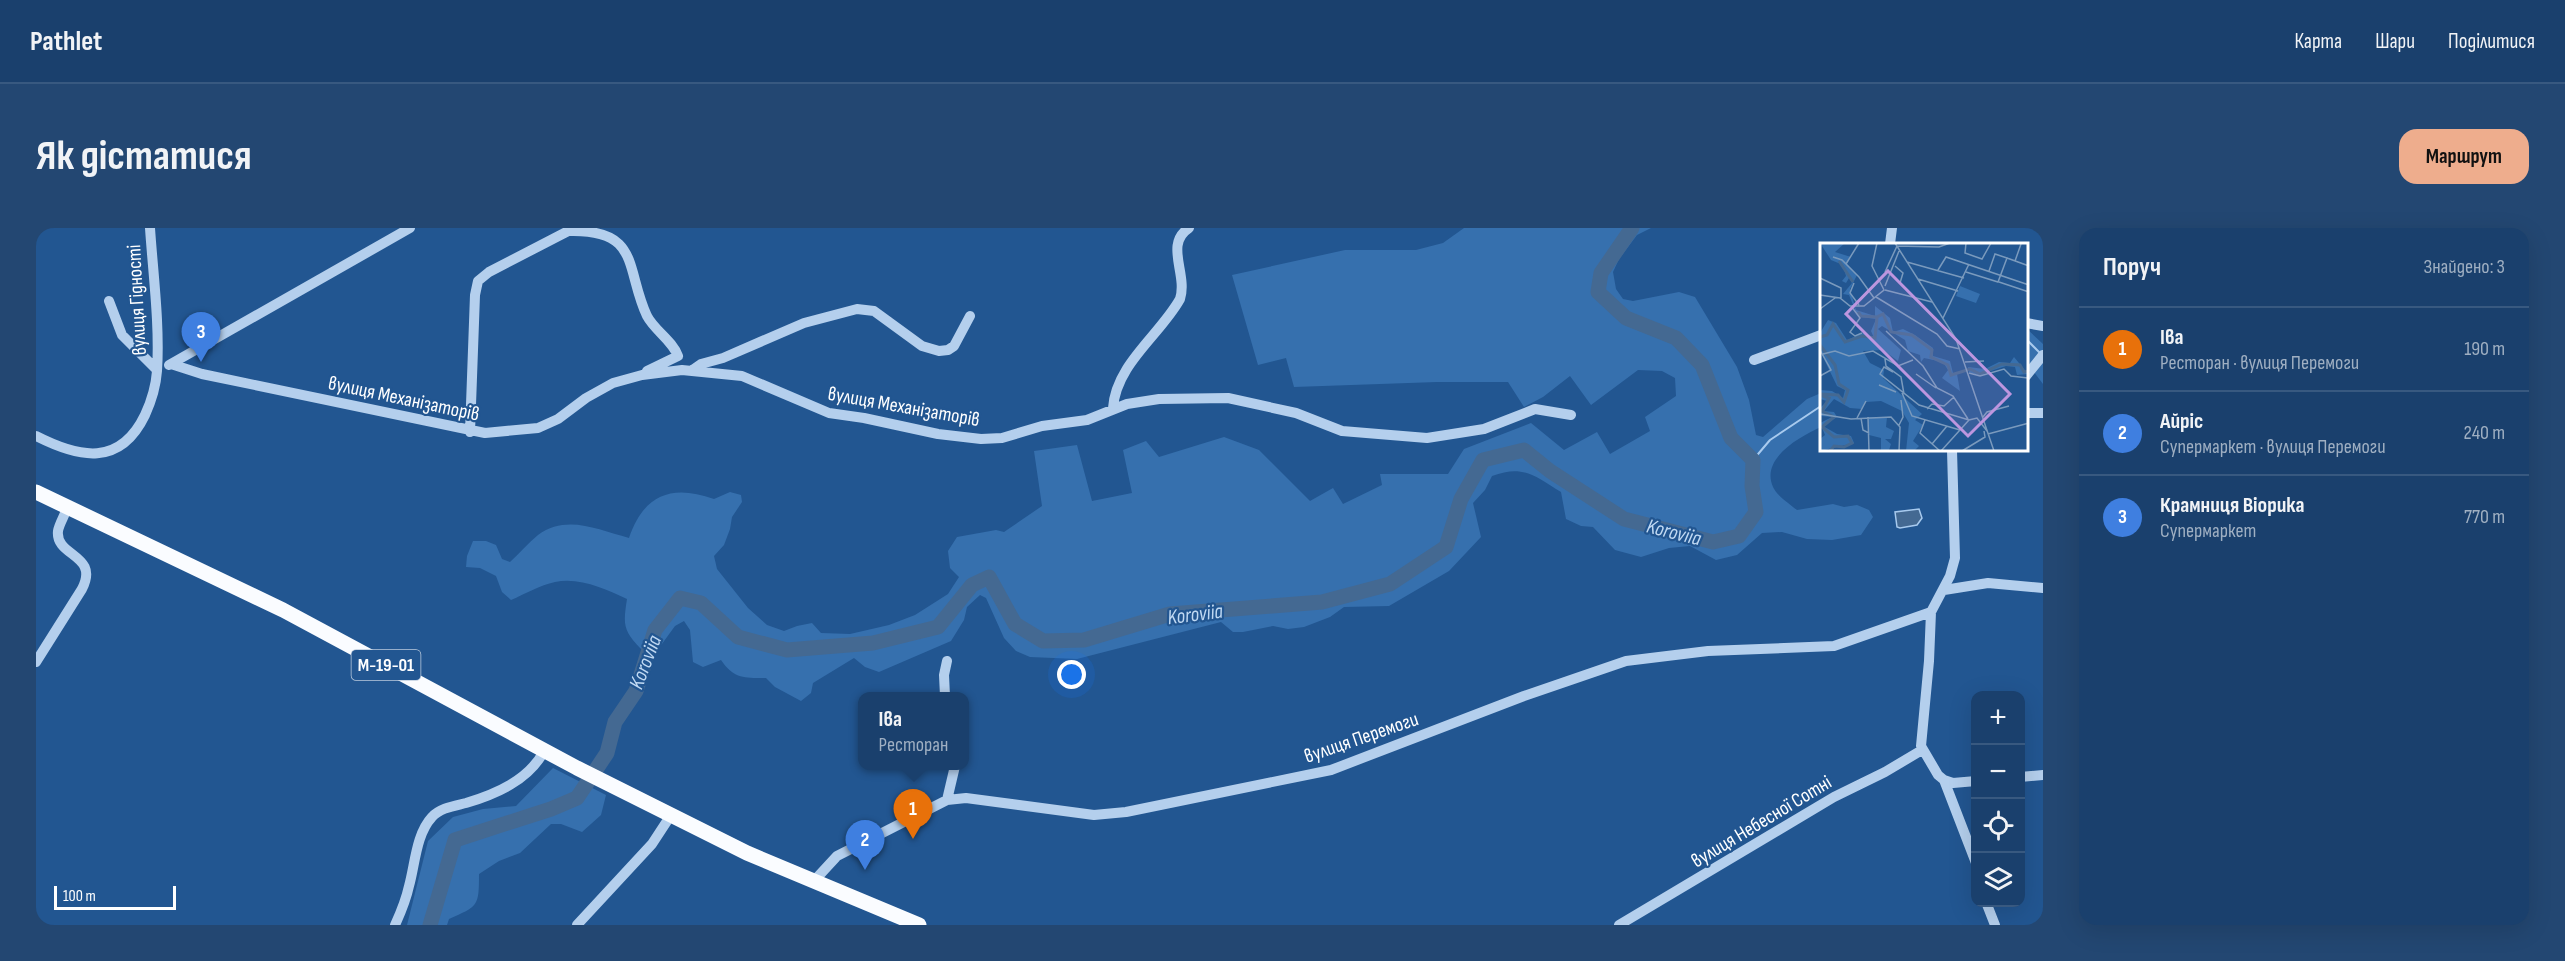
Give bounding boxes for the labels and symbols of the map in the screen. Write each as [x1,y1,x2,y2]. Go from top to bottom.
inset map [1820,243,2028,452]
street label: вулиця Гідності [122,244,152,356]
pin: 3 [182,312,220,362]
street label: вулиця Механізаторів [326,371,482,427]
street label: вулиця Механізаторів [826,382,982,432]
water label: Koroviia [1644,514,1704,551]
water label: Koroviia [1166,599,1225,630]
water label: Koroviia [624,631,667,693]
road number: М-19-01 [352,650,421,680]
your location [1057,660,1086,689]
street label: вулиця Перемоги [1301,707,1421,769]
street label: вулиця Небесної Сотні [1687,771,1836,873]
pin: 1 [894,790,932,839]
pin: 2 [846,820,884,870]
scale bar [54,883,176,910]

